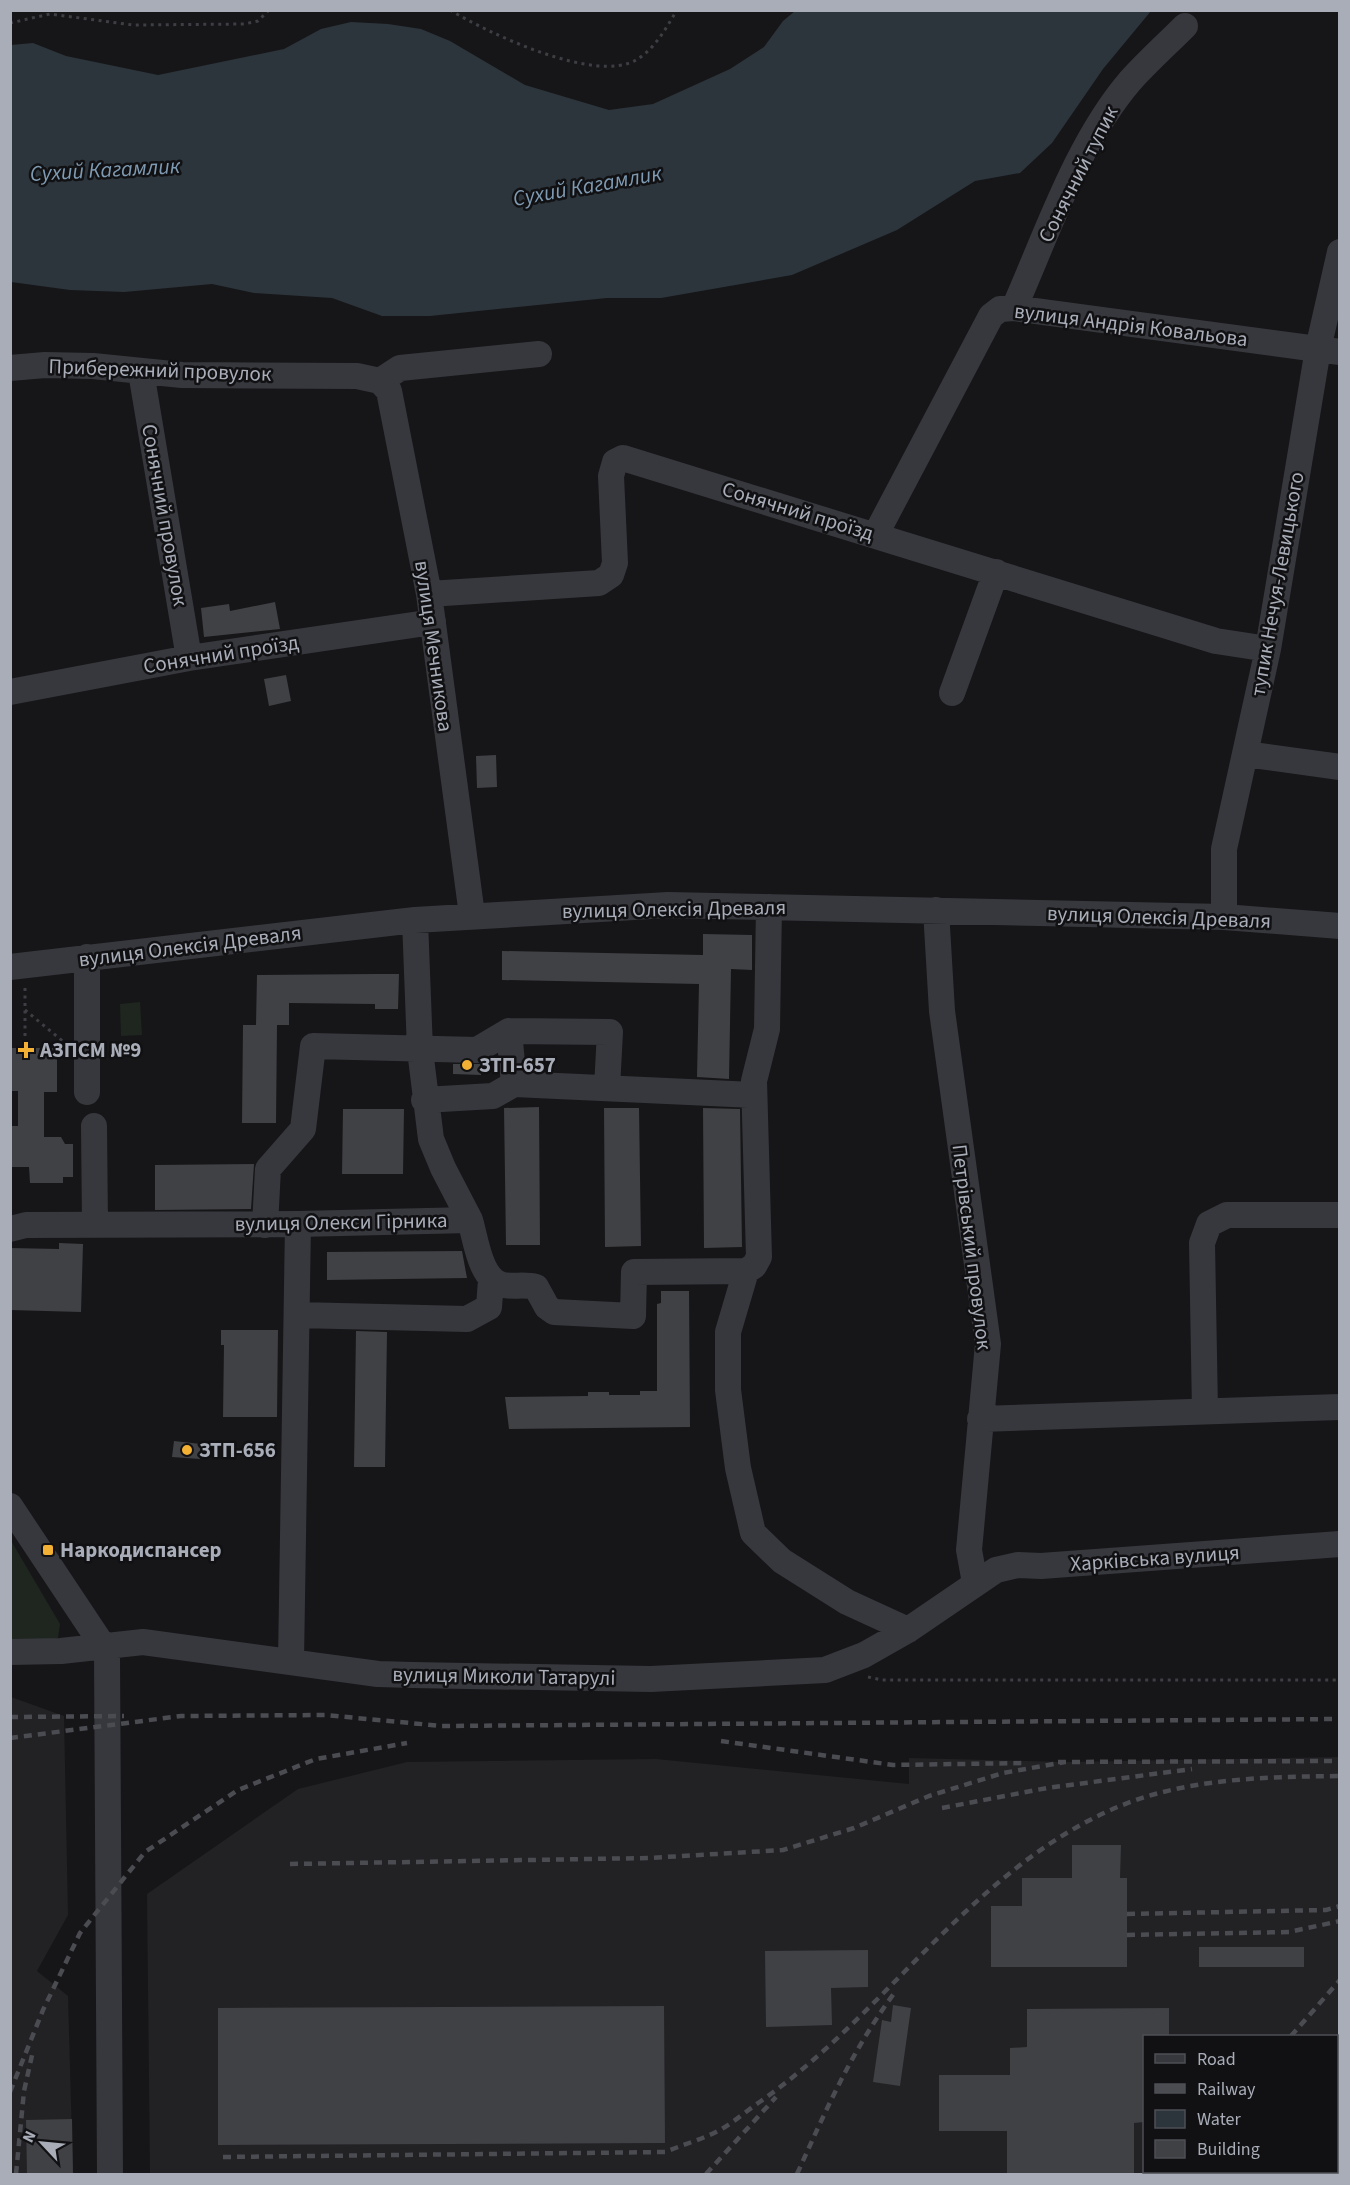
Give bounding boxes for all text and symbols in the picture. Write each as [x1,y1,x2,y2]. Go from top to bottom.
street label: Сонячний тупик [1031,100,1126,248]
water label: Сухий Кагамлик [29,150,182,190]
water label: Сухий Кагамлик [510,157,665,215]
street label: вулиця Андрія Ковальова [1012,296,1250,354]
street label: Прибережний провулок [48,351,273,389]
street label: Сонячний провулок [134,422,196,609]
street label: тупик Нечуя-Левицького [1242,469,1312,699]
street label: Сонячний проїзд [719,474,877,548]
street label: вулиця Мечникова [407,558,461,734]
street label: Сонячний проїзд [141,627,301,681]
street label: вулиця Олексія Древаля [562,892,786,926]
street label: вулиця Олексія Древаля [1046,898,1272,936]
street label: вулиця Олексія Древаля [77,917,303,975]
place label: АЗПСМ №9 [39,1035,141,1065]
marker: АЗПСМ №9 [17,1041,35,1059]
place label: ЗТП-657 [479,1050,556,1080]
marker: ЗТП-657 [460,1058,474,1072]
street label: Петрівський провулок [945,1142,1000,1352]
street label: вулиця Олекси Гірника [234,1205,448,1239]
place label: ЗТП-656 [199,1435,276,1465]
marker: ЗТП-656 [180,1443,194,1457]
place label: Наркодиспансер [60,1535,222,1565]
street label: Харківська вулиця [1069,1537,1241,1579]
marker: Наркодиспансер [41,1543,55,1557]
street label: вулиця Миколи Татарулі [392,1659,616,1693]
legend [1143,2035,1338,2173]
text: Road [1197,2047,1236,2072]
text: Railway [1197,2077,1256,2102]
text: Water [1197,2107,1241,2132]
north arrow [12,2113,72,2173]
text: N [17,2127,42,2146]
text: Building [1197,2137,1260,2162]

